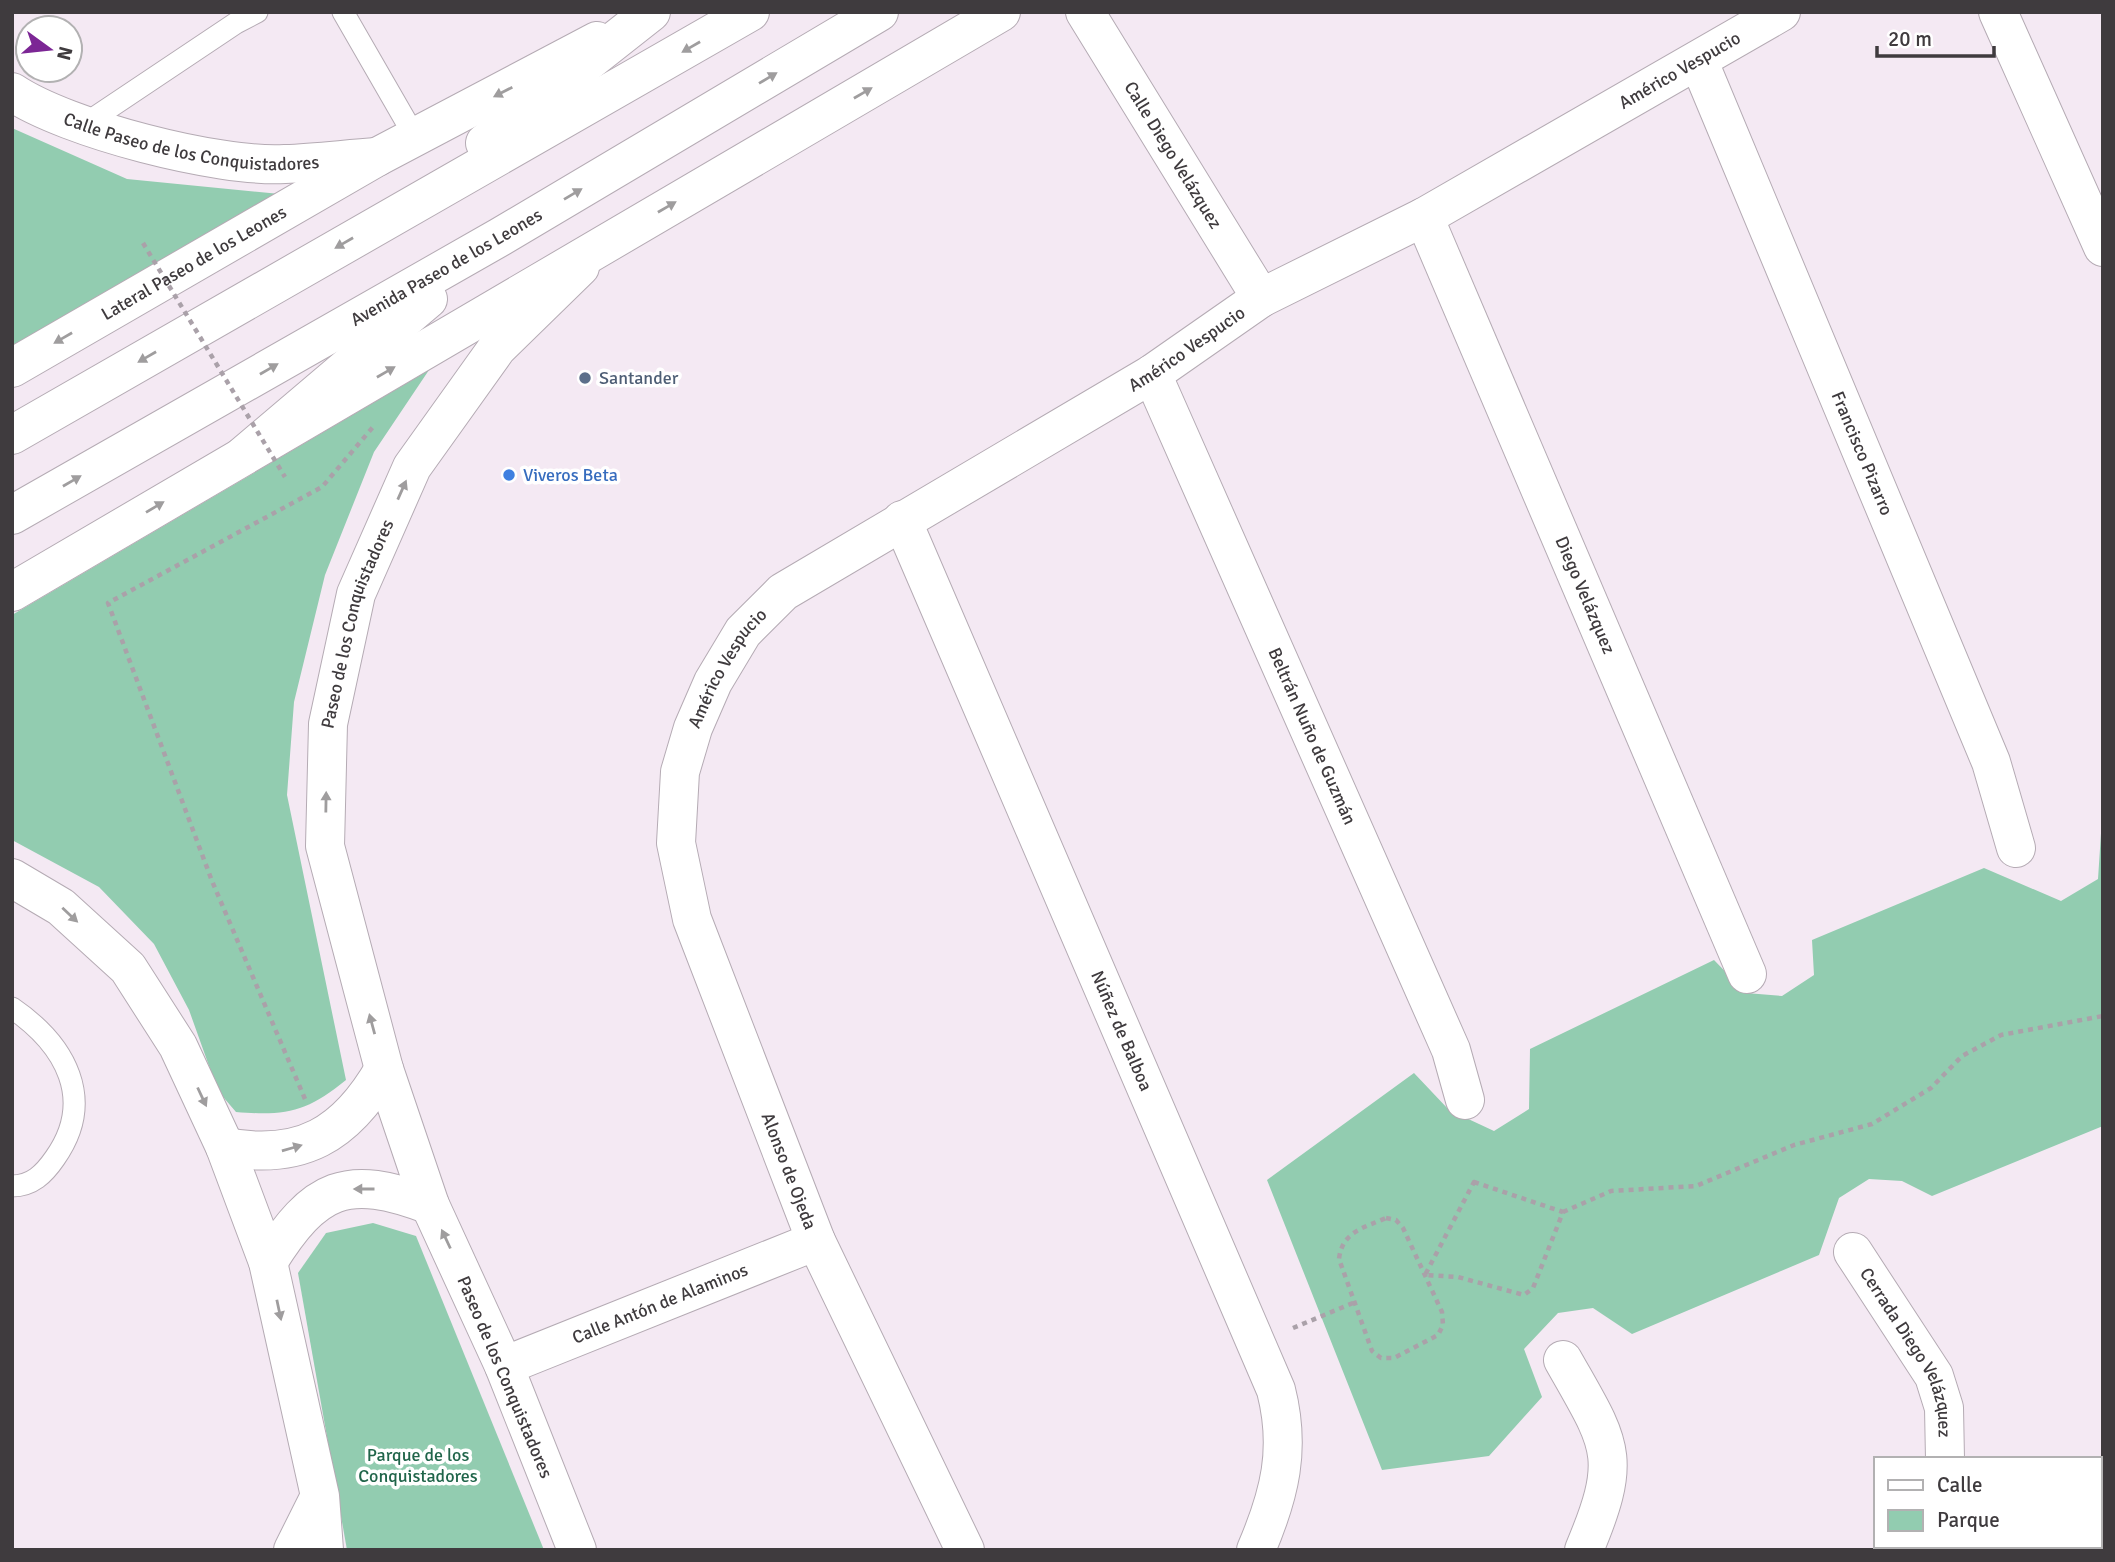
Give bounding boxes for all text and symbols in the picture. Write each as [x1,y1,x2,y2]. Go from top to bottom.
north arrow [14,14,84,84]
scale bar [1877,14,1994,58]
text: 20 m [1888,26,1932,52]
street label: Américo Vespucio [1615,27,1744,114]
one-way arrow [682,41,701,53]
text: N [51,44,78,63]
one-way arrow [759,72,778,84]
street label: Calle Diego Velázquez [1119,77,1227,233]
one-way arrow [854,86,873,99]
one-way arrow [493,87,513,98]
street label: Calle Paseo de los Conquistadores [61,108,320,175]
one-way arrow [563,188,582,201]
street label: Lateral Paseo de los Leones [97,201,290,325]
one-way arrow [657,201,677,213]
street label: Avenida Paseo de los Leones [347,203,546,331]
one-way arrow [334,237,353,249]
street label: Américo Vespucio [1124,302,1249,397]
one-way arrow [54,332,73,344]
one-way arrow [137,351,156,363]
one-way arrow [260,363,279,375]
one-way arrow [377,366,396,378]
place label: Santander [599,367,679,389]
marker: Santander [577,370,593,386]
street label: Francisco Pizarro [1827,388,1898,519]
place label: Viveros Beta [523,464,618,486]
marker: Viveros Beta [501,467,517,483]
one-way arrow [62,475,81,487]
one-way arrow [396,480,408,500]
one-way arrow [146,501,165,513]
street label: Paseo de los Conquistadores [316,516,399,730]
street label: Diego Velázquez [1551,533,1620,657]
street label: Américo Vespucio [683,604,771,732]
street label: Beltrán Nuño de Guzmán [1263,644,1361,828]
one-way arrow [320,791,332,813]
one-way arrow [61,907,79,923]
street label: Núñez de Balboa [1086,967,1157,1094]
one-way arrow [366,1013,377,1035]
one-way arrow [196,1087,207,1107]
street label: Alonso de Ojeda [757,1109,821,1233]
one-way arrow [282,1142,303,1152]
one-way arrow [353,1183,375,1195]
one-way arrow [440,1229,451,1249]
street label: Calle Antón de Alaminos [569,1258,751,1349]
street label: Cerrada Diego Velázquez [1855,1263,1956,1438]
street label: Paseo de los Conquistadores [452,1273,558,1481]
one-way arrow [273,1299,284,1321]
park label: Parque de los Conquistadores [358,1444,478,1487]
legend [1874,1457,2101,1548]
text: Calle [1937,1472,1983,1498]
text: Parque [1937,1507,2000,1533]

